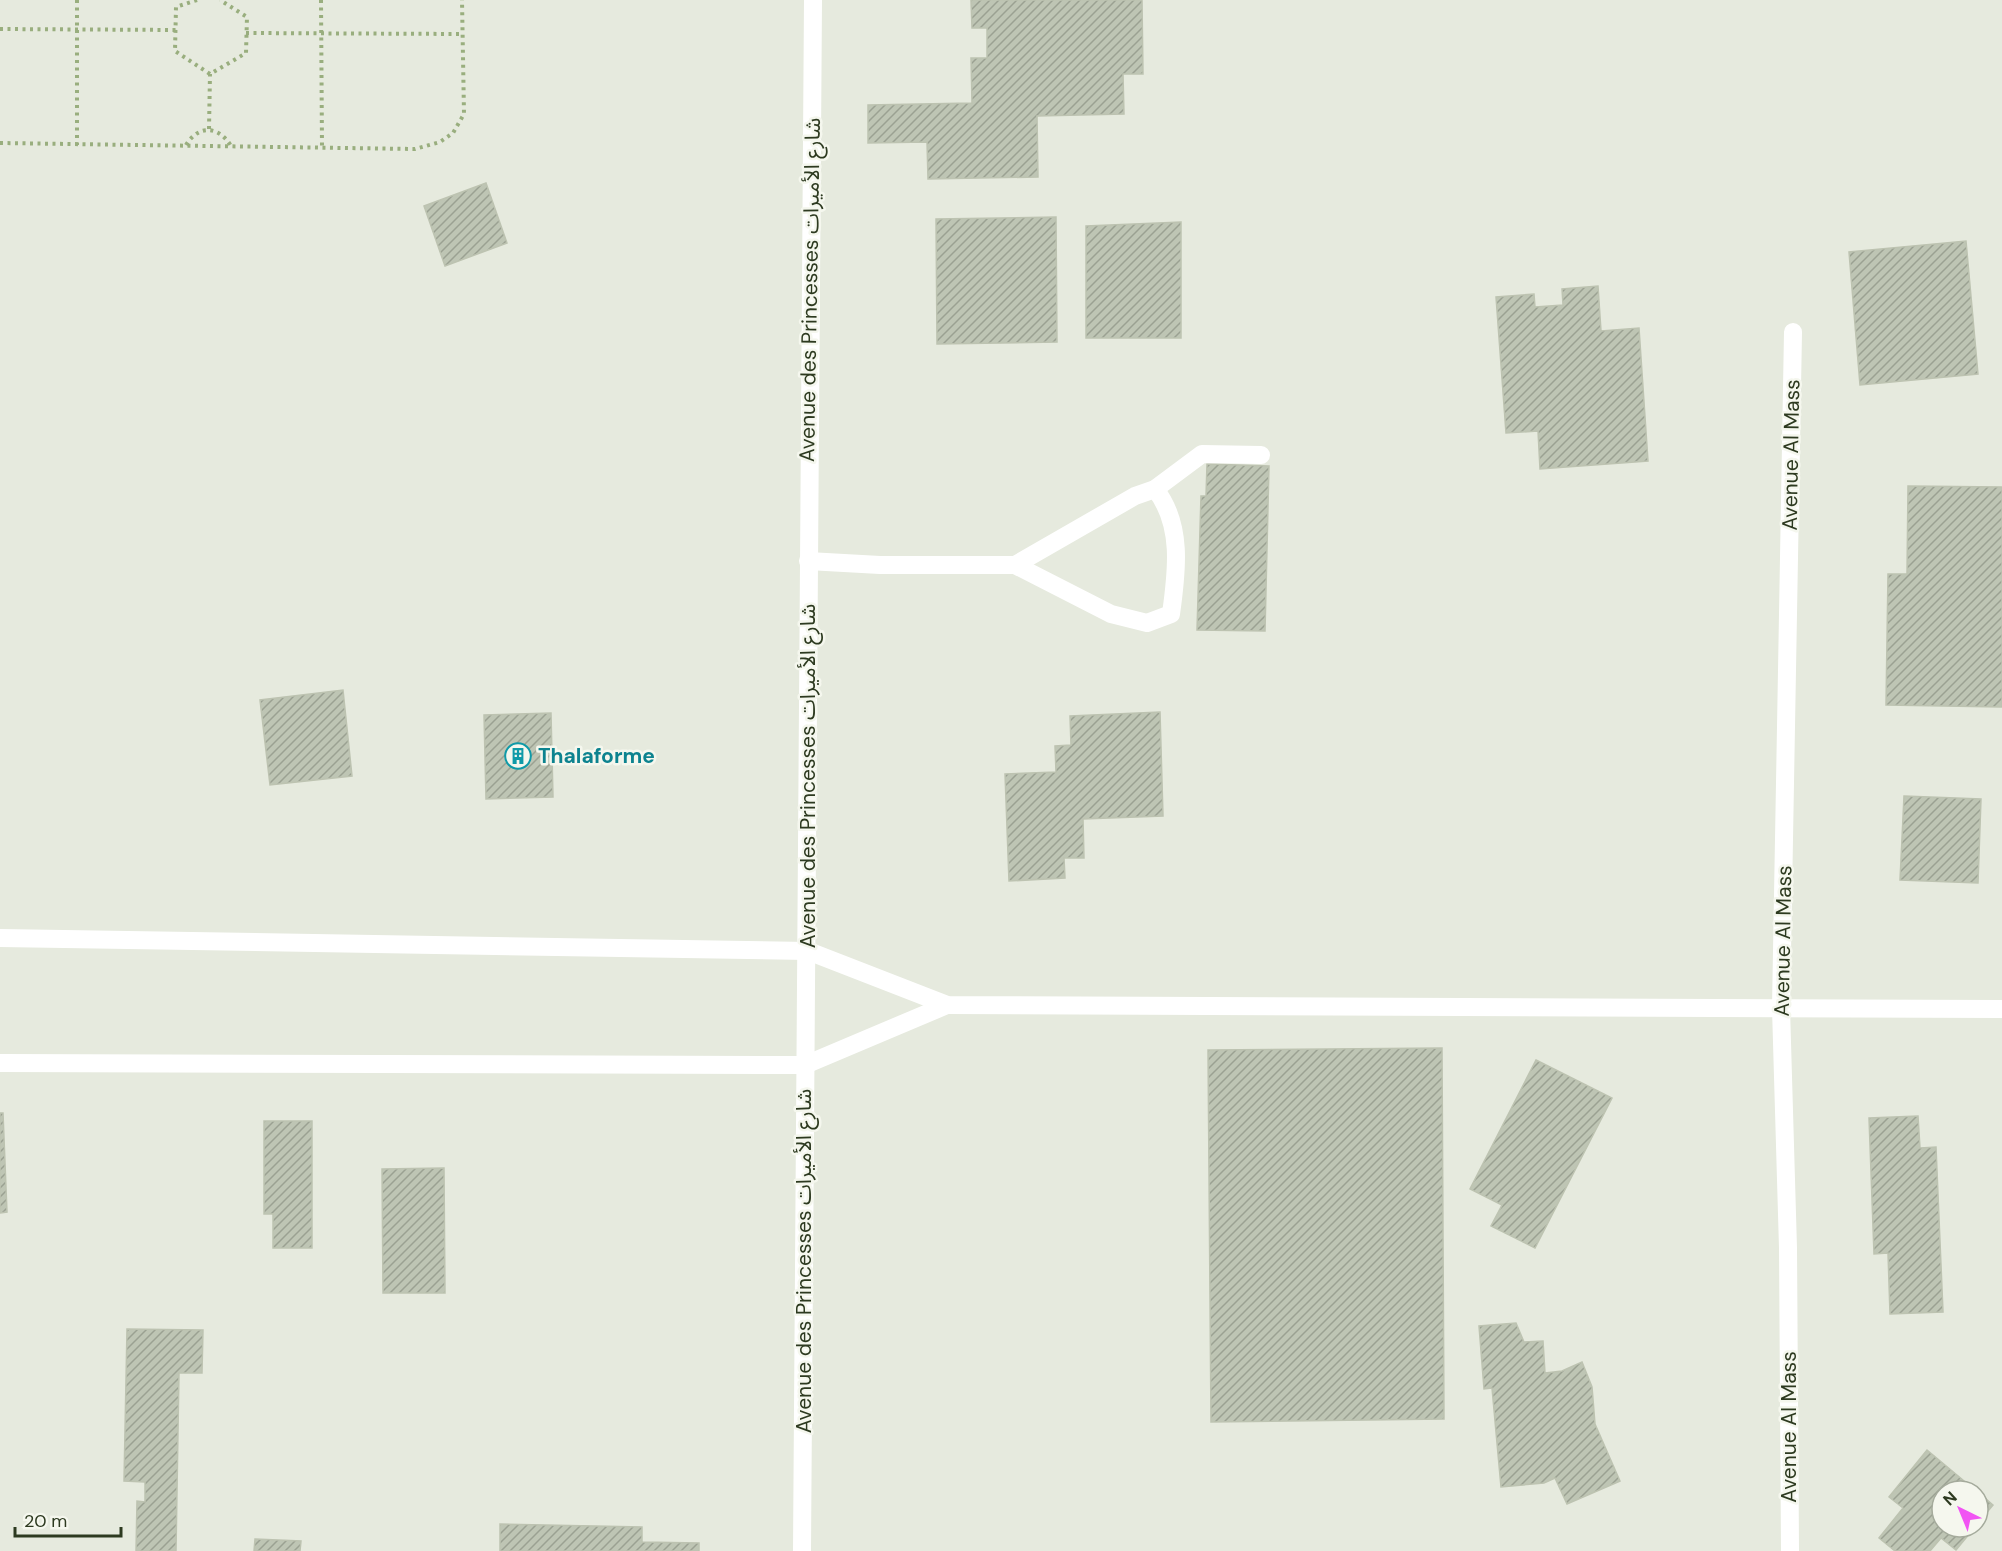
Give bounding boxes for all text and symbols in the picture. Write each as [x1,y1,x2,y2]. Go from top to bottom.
street label: Avenue des Princesses شارع الأميرات [793,118,828,463]
street label: Avenue Al Mass [1776,379,1806,531]
street label: Avenue des Princesses شارع الأميرات [794,604,823,948]
building icon: Thalaforme [503,741,533,771]
place label: Thalaforme [538,742,655,770]
street label: Avenue Al Mass [1768,865,1798,1017]
street label: Avenue des Princesses شارع الأميرات [790,1089,819,1433]
street label: Avenue Al Mass [1775,1351,1803,1503]
north arrow [1930,1479,1990,1539]
text: N [1939,1487,1962,1510]
scale bar [15,1500,122,1538]
text: 20 m [24,1509,67,1533]

